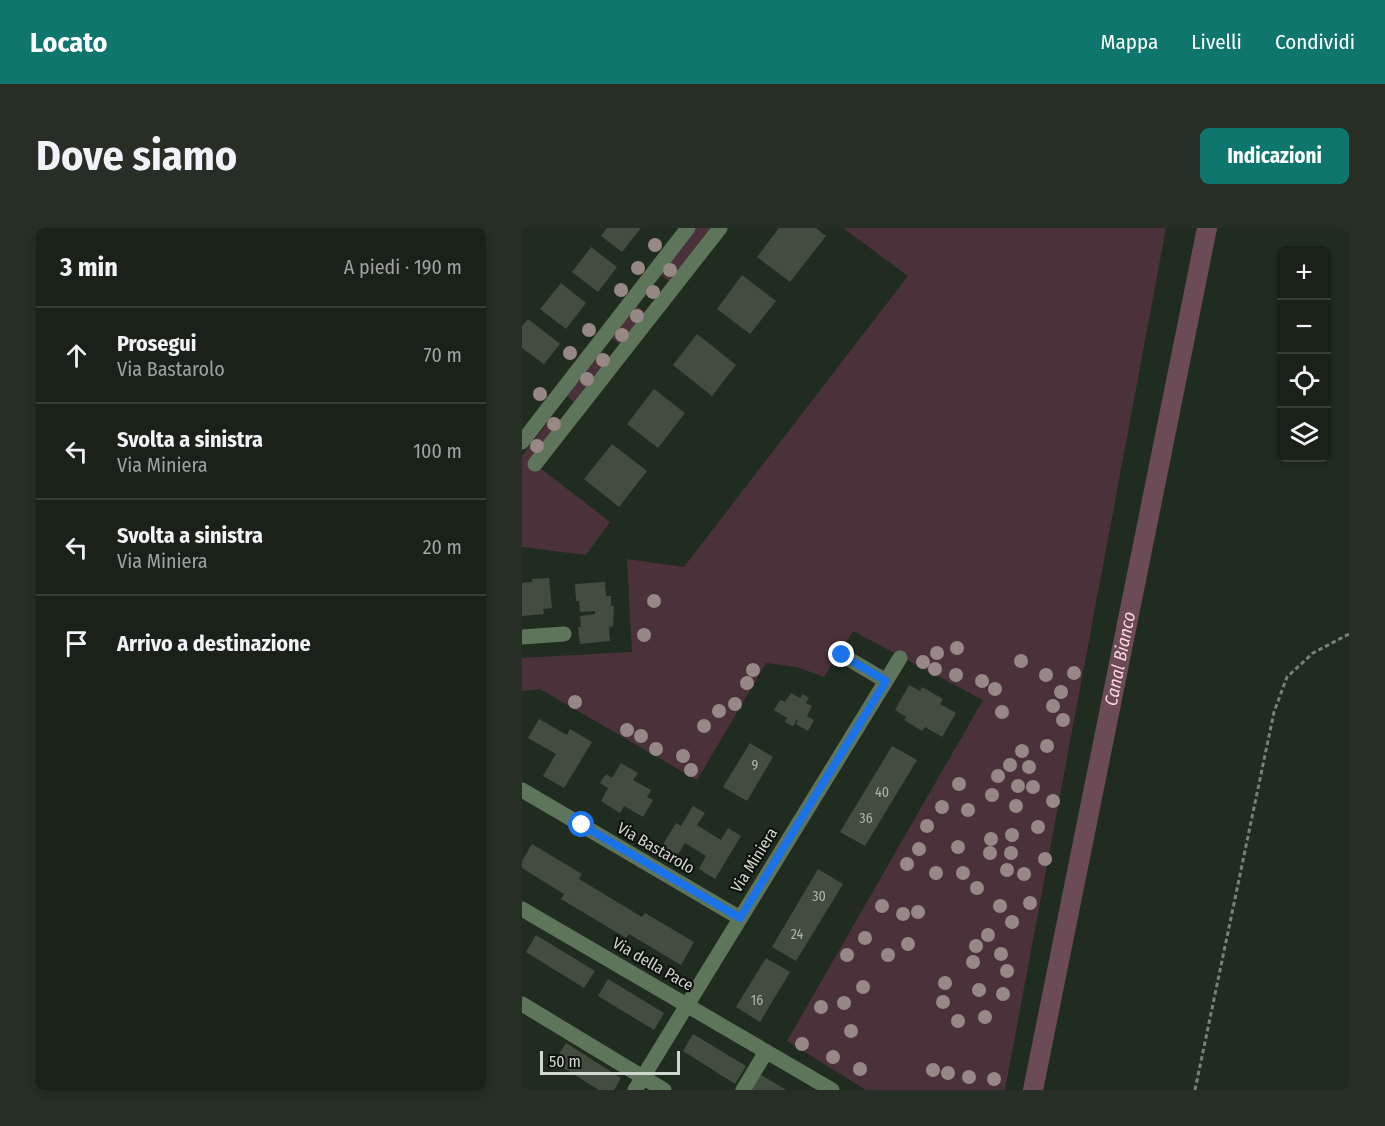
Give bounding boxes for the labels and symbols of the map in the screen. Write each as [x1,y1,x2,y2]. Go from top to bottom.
water label: Canal Bianco [1100,610,1140,708]
route end [828,641,854,667]
house number: 9 [752,757,759,774]
house number: 40 [875,784,889,801]
house number: 36 [859,810,873,827]
route start [568,811,594,837]
street label: Via Bastarolo [614,818,698,878]
street label: Via Miniera [727,824,781,896]
house number: 30 [812,888,826,905]
house number: 24 [791,926,804,943]
street label: Via della Pace [609,933,697,995]
house number: 16 [751,992,763,1009]
scale bar [540,1048,680,1076]

